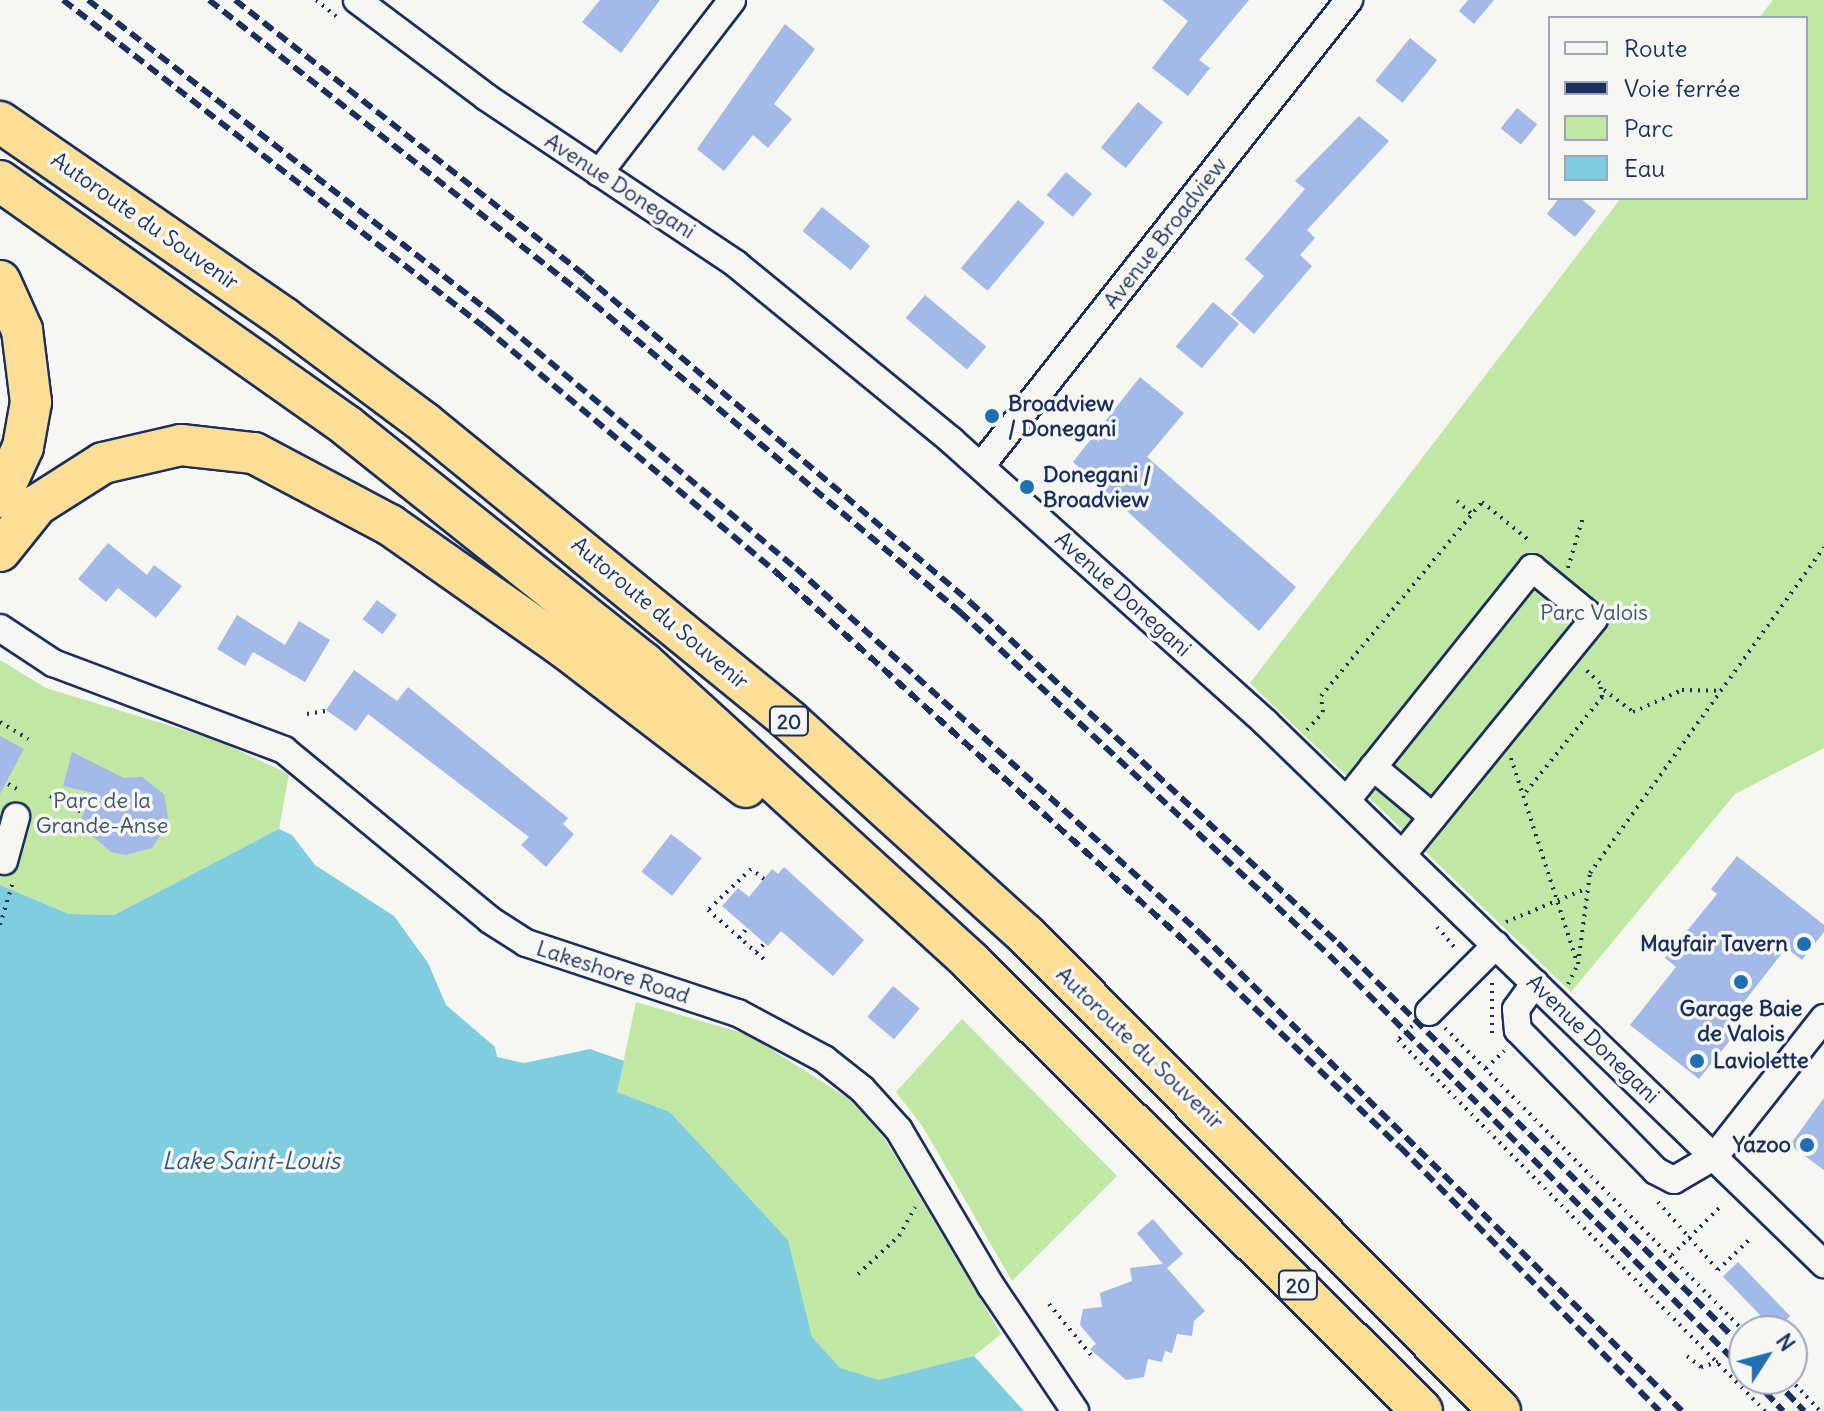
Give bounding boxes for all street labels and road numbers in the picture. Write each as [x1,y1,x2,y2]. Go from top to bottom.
street label: Avenue Donegani [540,128,700,244]
street label: Autoroute du Souvenir [46,146,244,296]
street label: Avenue Broadview [1098,152,1232,314]
street label: Avenue Donegani [1049,526,1197,662]
street label: Autoroute du Souvenir [566,531,754,695]
road number: 20 [767,705,811,737]
street label: Lakeshore Road [533,935,693,1009]
street label: Autoroute du Souvenir [1051,961,1229,1135]
street label: Avenue Donegani [1521,969,1665,1109]
road number: 20 [1276,1269,1320,1301]

